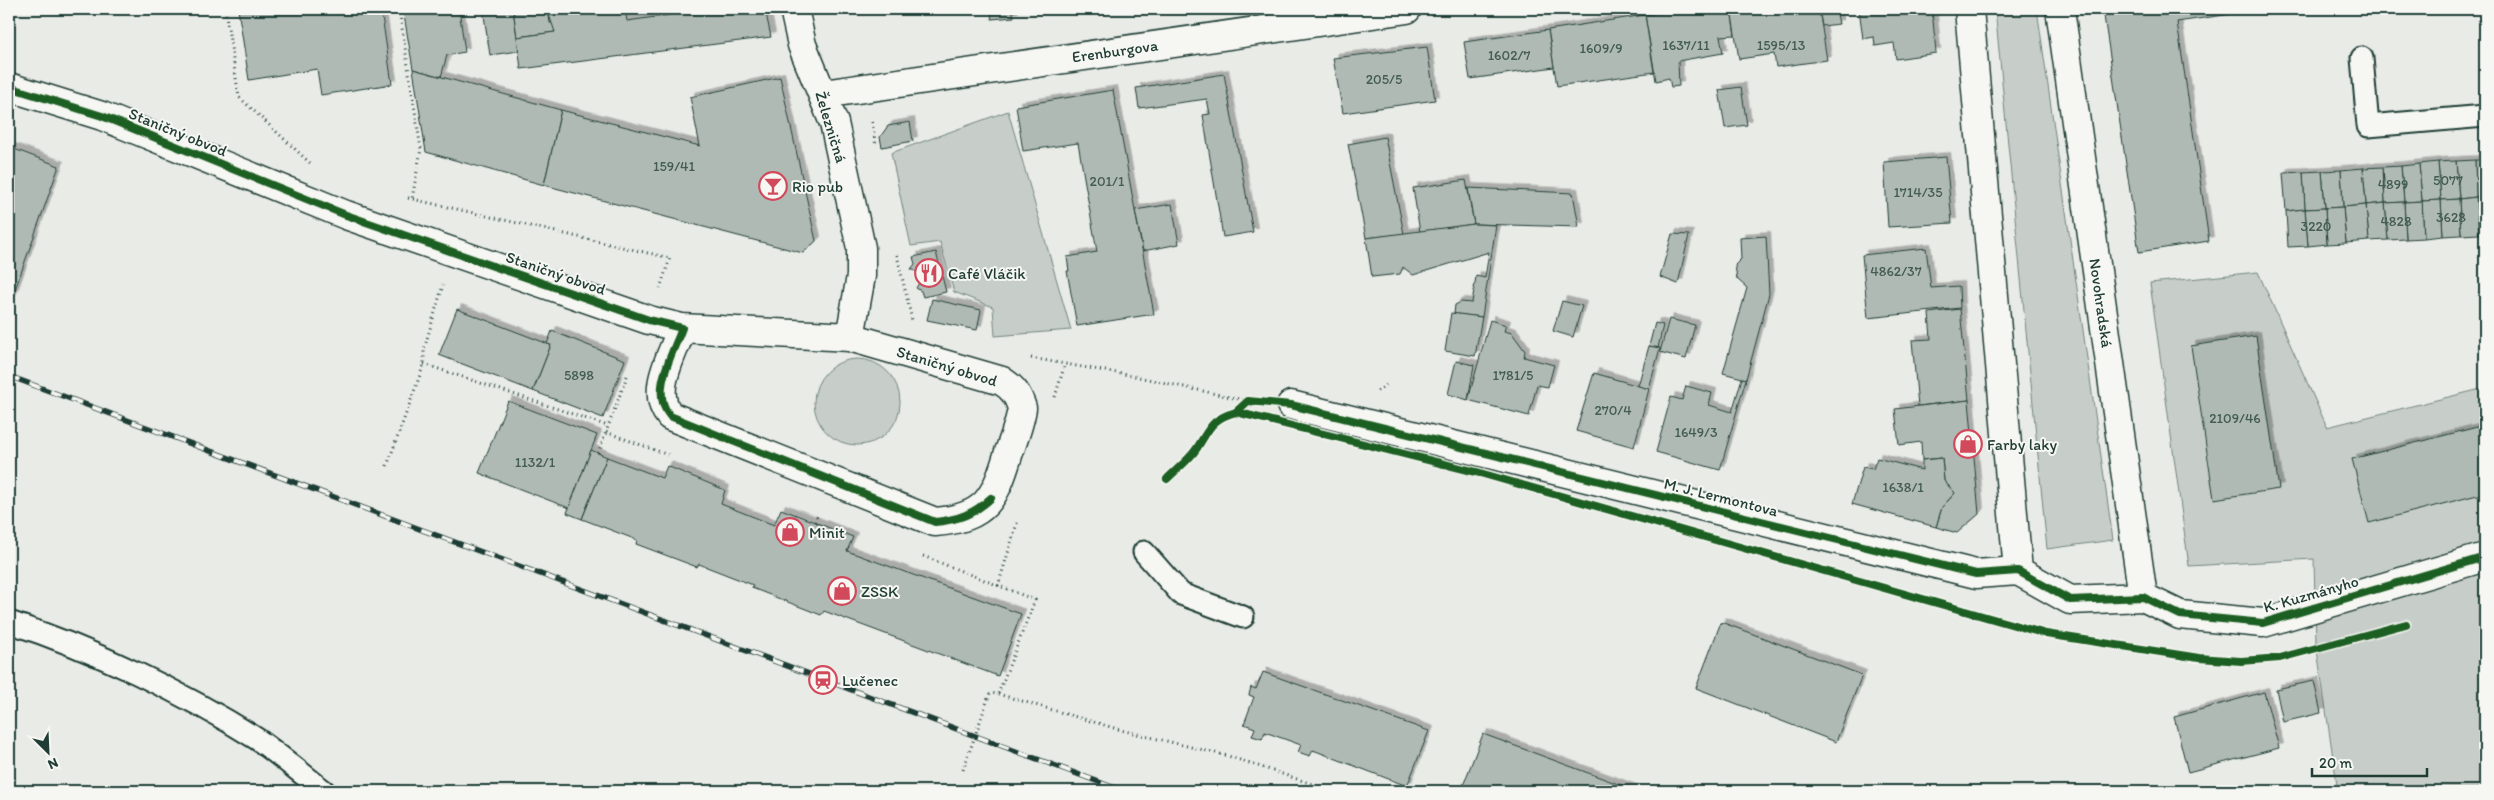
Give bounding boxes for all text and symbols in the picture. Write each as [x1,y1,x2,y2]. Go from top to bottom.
street label: Erenburgova [1071,35,1160,66]
house number: 1637/11 [1662,37,1710,54]
house number: 1595/13 [1757,37,1806,54]
house number: 1609/9 [1579,40,1623,57]
house number: 1602/7 [1488,47,1530,64]
house number: 205/5 [1366,71,1402,88]
street label: Železničná [811,89,851,166]
street label: Staničný obvod [126,104,230,160]
house number: 159/41 [653,158,695,175]
bar icon: Rio pub [758,171,788,201]
house number: 5077 [2433,172,2463,189]
house number: 201/1 [1090,173,1125,190]
house number: 4899 [2378,176,2408,193]
place label: Rio pub [792,177,843,196]
house number: 1714/35 [1893,184,1943,201]
house number: 3628 [2436,209,2466,226]
house number: 4828 [2380,213,2412,230]
house number: 3220 [2301,218,2331,235]
street label: Staničný obvod [504,247,609,299]
street label: Novohradská [2085,257,2117,350]
restaurant icon: Café Vláčik [914,258,944,288]
house number: 4862/37 [1870,263,1922,280]
place label: Café Vláčik [948,264,1026,283]
street label: Staničný obvod [894,342,1000,390]
house number: 5898 [564,367,594,384]
house number: 1781/5 [1493,367,1533,384]
house number: 270/4 [1594,402,1632,419]
house number: 2109/46 [2209,410,2261,427]
house number: 1649/3 [1674,424,1718,441]
shop icon: Farby laky [1953,429,1983,459]
place label: Farby laky [1987,435,2057,454]
house number: 1132/1 [515,454,556,471]
street label: M. J. Lermontova [1662,474,1781,521]
house number: 1638/1 [1882,479,1924,496]
shop icon: Minit [775,517,805,547]
place label: Minit [809,523,845,542]
street label: K. Kuzmányho [2261,571,2361,617]
shop icon: ZSSK [827,576,857,606]
place label: ZSSK [861,582,899,601]
station icon: Lučenec [808,665,838,695]
place label: Lučenec [842,671,898,690]
north arrow [22,728,72,778]
scale bar [2312,745,2426,777]
text: N [45,754,61,773]
text: 20 m [2319,754,2353,772]

